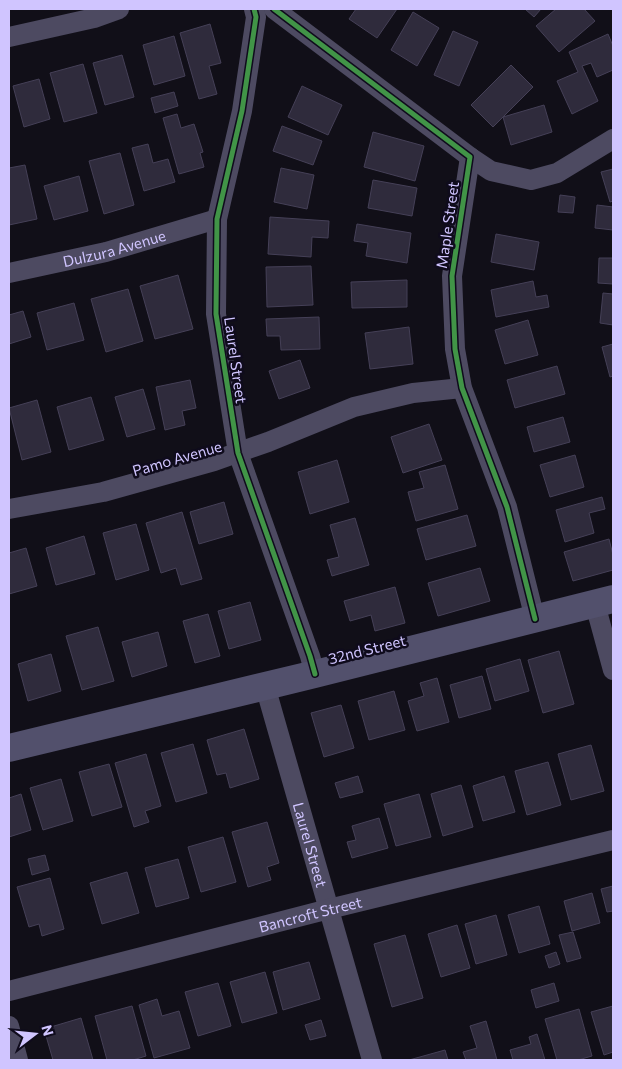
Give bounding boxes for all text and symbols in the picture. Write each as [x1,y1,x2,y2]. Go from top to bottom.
street label: Maple Street [432,180,462,270]
street label: Dulzura Avenue [61,226,168,270]
street label: Laurel Street [221,315,251,405]
street label: Pamo Avenue [130,437,224,479]
street label: 32nd Street [326,631,408,667]
street label: Laurel Street [290,800,331,889]
street label: Bancroft Street [257,892,364,936]
north arrow [10,1009,60,1059]
text: N [38,1023,58,1038]

